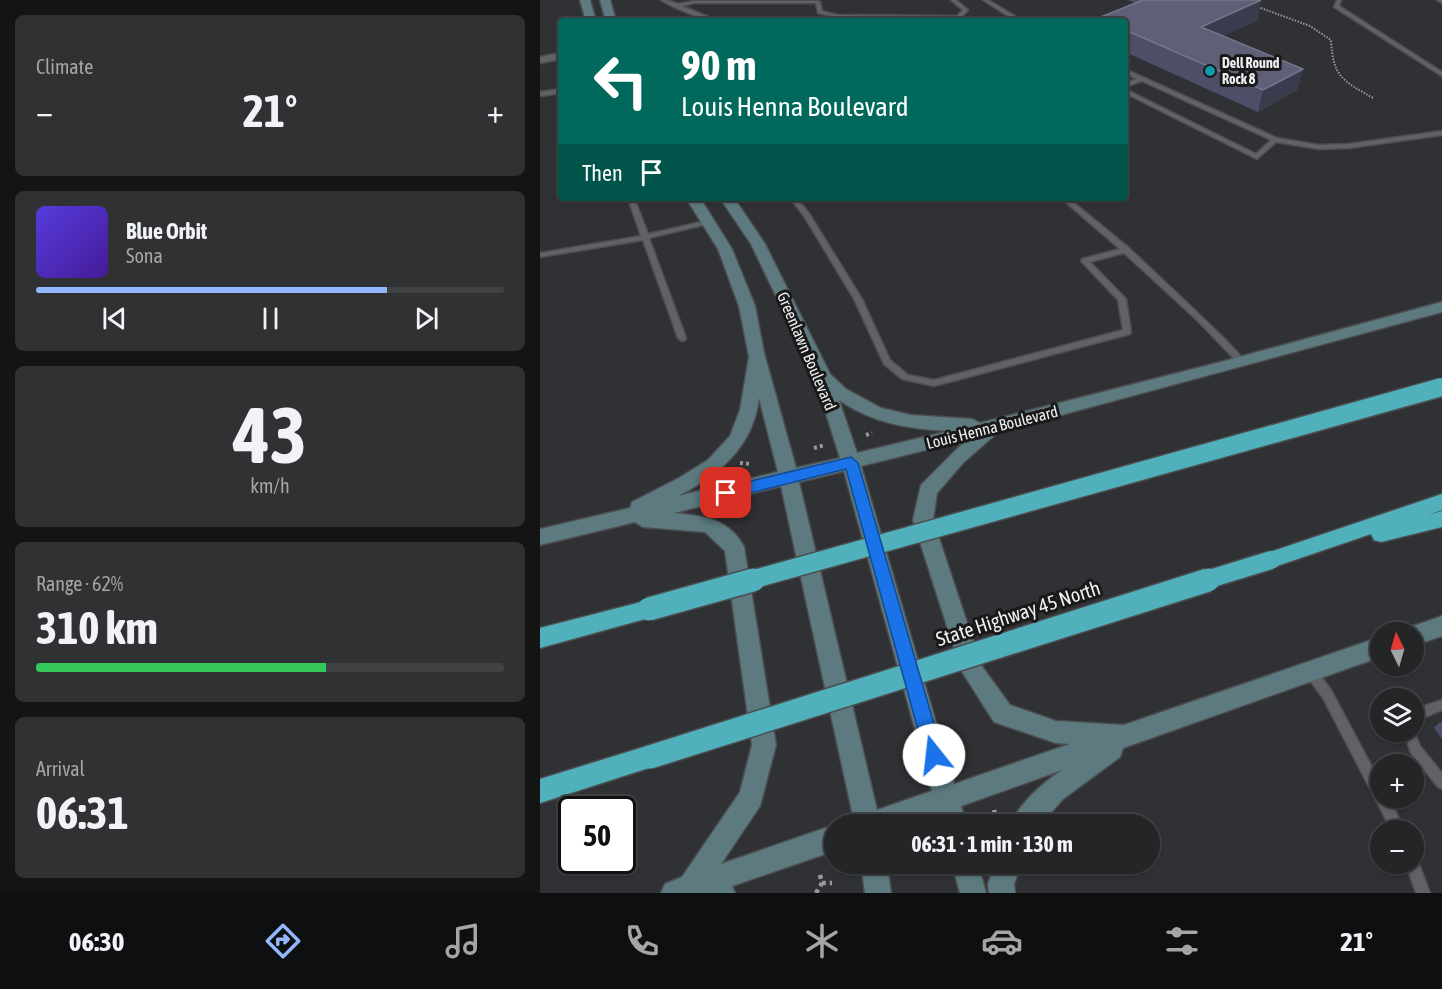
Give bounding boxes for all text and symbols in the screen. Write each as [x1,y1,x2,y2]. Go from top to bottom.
text: 90 m [681,41,756,89]
icon: left [582,42,660,120]
text: Climate [36,55,93,78]
place label: Dell Round Rock 8 [1222,55,1280,87]
marker: Dell Round Rock 8 [1203,64,1217,78]
text: 21° [243,85,297,137]
text: Louis Henna Boulevard [681,91,909,122]
text: − [36,92,53,130]
text: + [487,92,504,130]
icon: arrive [635,156,668,189]
text: Then [582,160,623,186]
text: Blue Orbit [126,218,207,244]
text: Sona [126,244,163,267]
street label: Greenlawn Boulevard [774,289,840,413]
icon: previous [98,302,131,335]
icon: pause [254,302,287,335]
icon: next [410,302,443,335]
text: 43 [233,390,307,480]
street label: Louis Henna Boulevard [924,402,1060,452]
pin [700,467,751,518]
text: km/h [250,474,290,497]
icon: arrive [709,476,742,509]
text: Range · 62% [36,572,123,595]
street label: State Highway 45 North [933,576,1103,650]
text: 310 km [36,602,158,654]
north arrow [1370,622,1424,676]
map controls [1370,622,1424,874]
button: layers [1370,688,1424,742]
position arrow [902,723,966,787]
button: + [1370,754,1424,808]
text: Arrival [36,757,85,780]
text: 06:31 [36,787,129,839]
speed limit sign: 50 [558,796,636,874]
button: − [1370,820,1424,874]
text: 06:31 · 1 min · 130 m [911,831,1073,857]
icon: directions [262,920,304,962]
icon: music [442,920,484,962]
icon: phone [621,920,663,962]
icon: climate [801,920,843,962]
icon: car [981,920,1023,962]
icon: filters [1161,920,1203,962]
text: 06:30 [69,926,124,957]
text: 21° [1340,926,1373,957]

